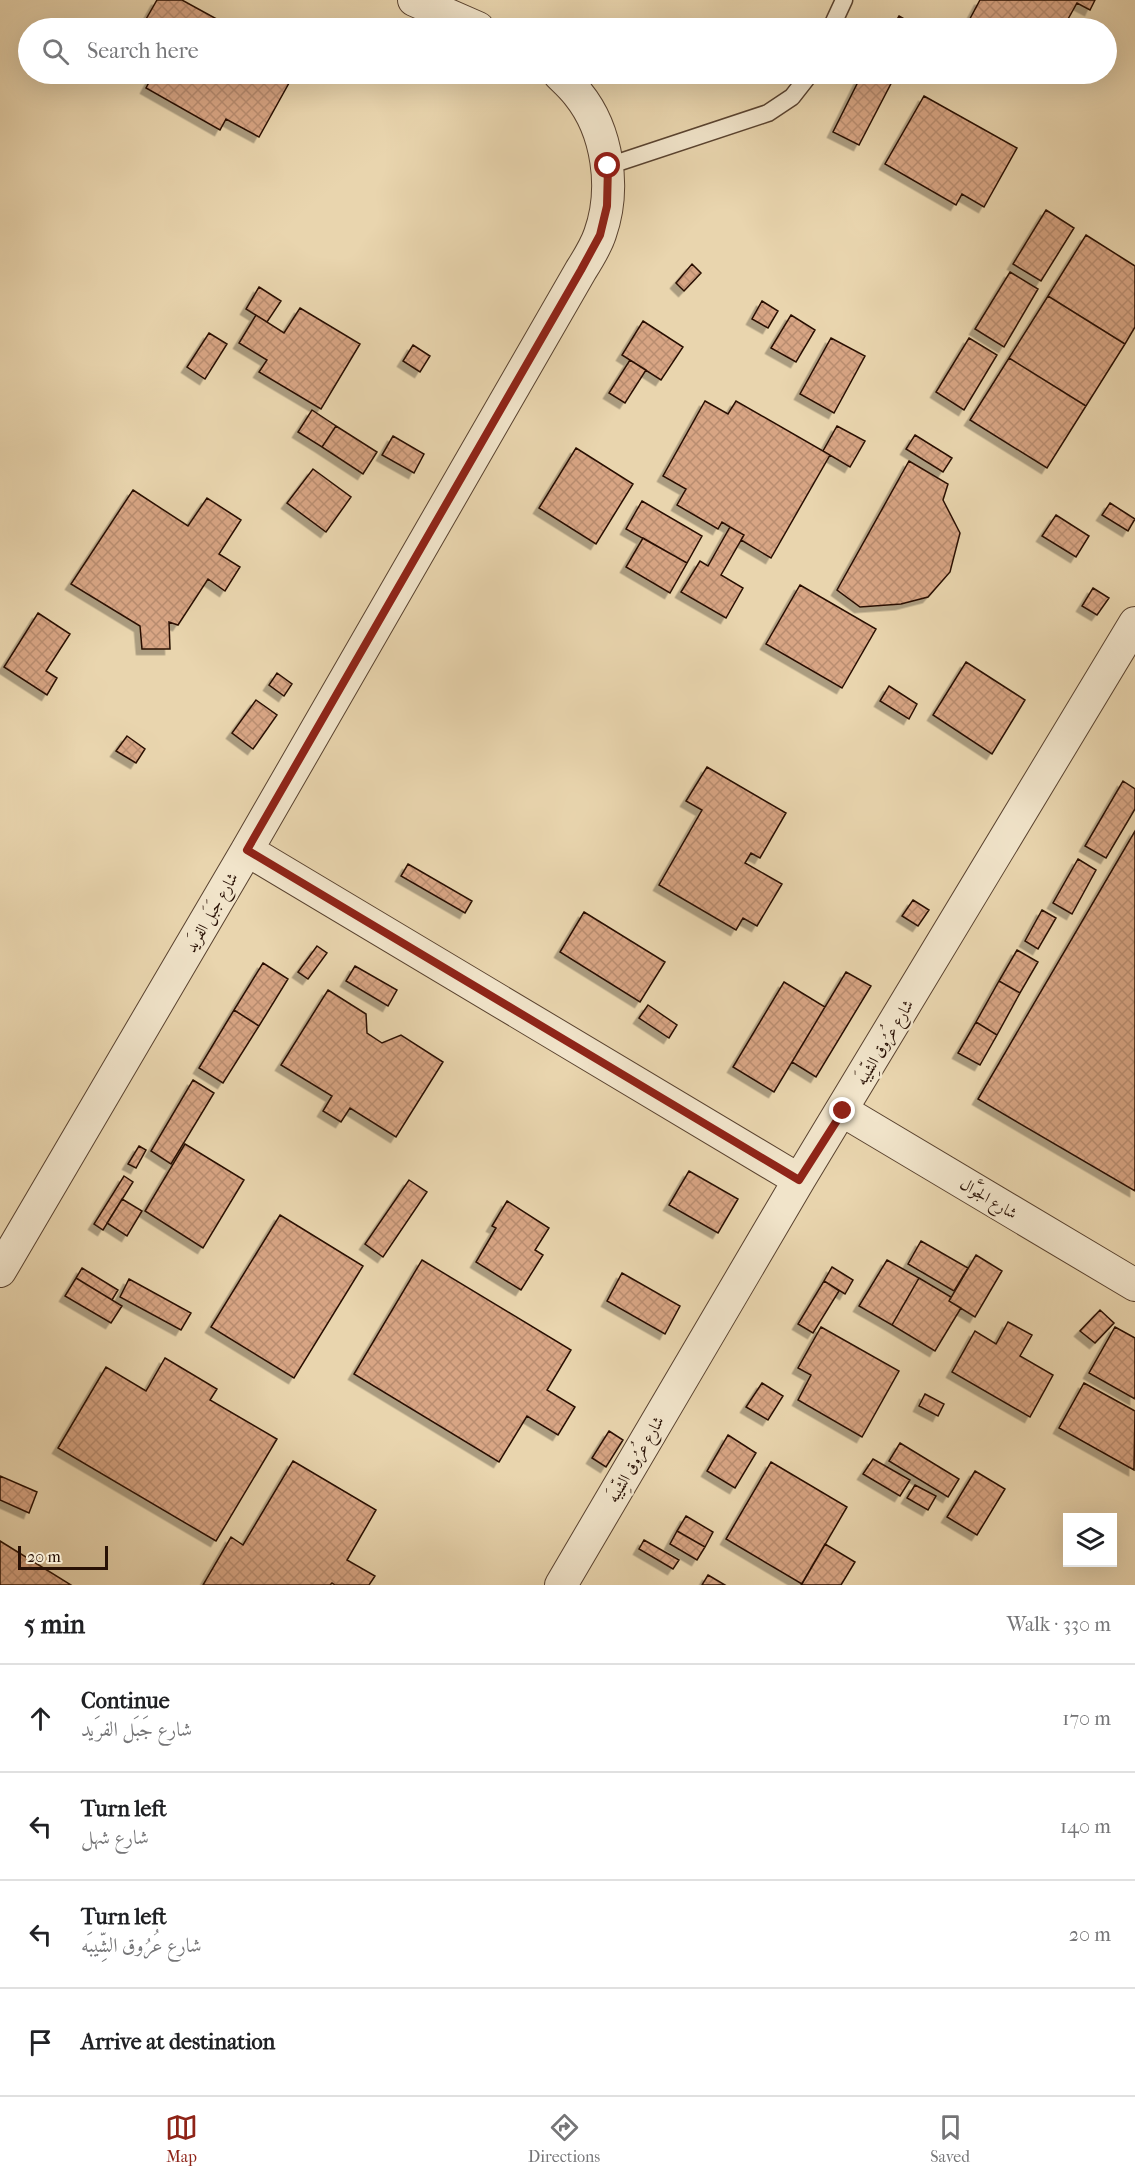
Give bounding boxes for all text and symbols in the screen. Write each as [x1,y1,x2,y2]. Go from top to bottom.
search box [18,18,1117,84]
icon: search [39,35,72,68]
text: Search here [87,38,199,64]
route start [594,152,620,178]
street label: شارع جَبَل الفرَيد [179,868,245,957]
street label: شارع عُرُوق الشِّيبَه [848,994,921,1091]
route end [829,1097,855,1123]
street label: شارع الجَوَّال [955,1171,1023,1226]
street label: شارع عُرُوق الشِّيبَه [600,1411,671,1508]
map controls [1063,1513,1117,1567]
button: layers [1063,1513,1117,1567]
scale bar [18,1543,108,1570]
text: 20 m [27,1547,61,1566]
text: 5 min [24,1609,85,1640]
text: Walk · 330 m [1007,1613,1111,1636]
text: Continue [81,1688,170,1714]
icon: ahead [24,1702,57,1735]
text: 170 m [1062,1707,1111,1730]
text: شارع جَبَل الفرَيد [81,1718,192,1741]
text: Turn left [81,1796,167,1822]
icon: left [24,1810,57,1843]
text: 140 m [1060,1815,1111,1838]
text: شارع شهل [81,1826,149,1849]
text: Turn left [81,1904,167,1930]
icon: left [24,1918,57,1951]
text: 20 m [1069,1923,1111,1946]
text: شارع عُرُوق الشِّيبَه [81,1934,202,1957]
icon: arrive [24,2026,57,2059]
text: Arrive at destination [81,2029,275,2055]
tab: Map [165,2111,198,2166]
tab: Directions [528,2111,600,2166]
tab: Saved [930,2111,970,2166]

